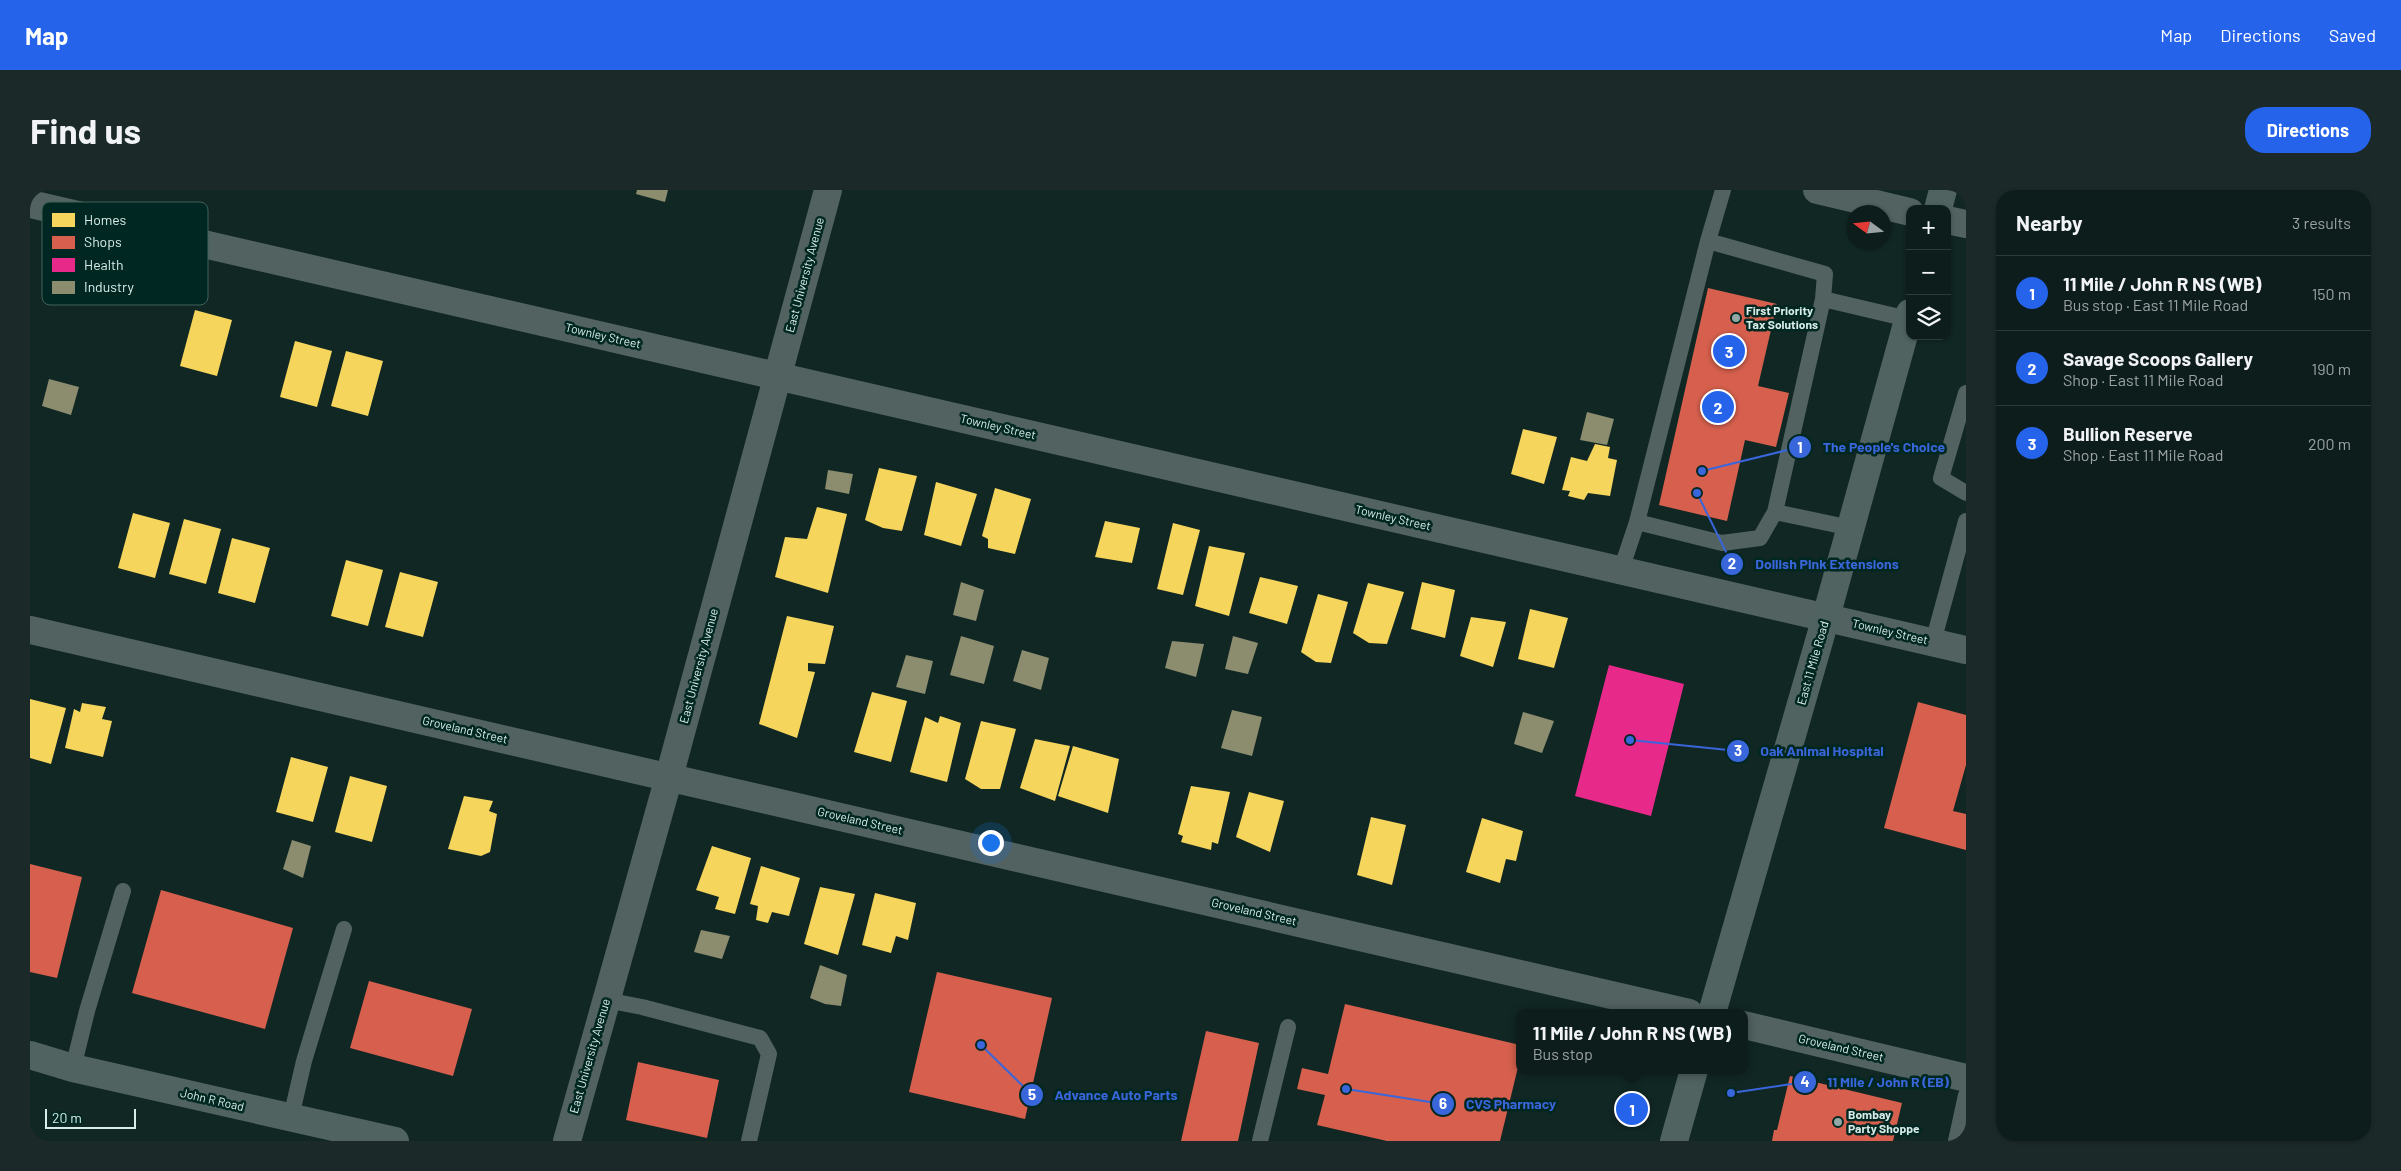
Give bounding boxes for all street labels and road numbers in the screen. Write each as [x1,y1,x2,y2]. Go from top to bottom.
street label: East University Avenue [782,216,826,334]
street label: Townley Street [564,320,642,351]
street label: Townley Street [959,411,1037,442]
street label: Townley Street [1354,502,1432,533]
street label: East University Avenue [676,607,720,725]
street label: Townley Street [1851,616,1929,647]
street label: East 11 Mile Road [1793,619,1831,706]
street label: Groveland Street [421,712,509,746]
street label: Groveland Street [816,803,904,837]
street label: Groveland Street [1210,894,1298,928]
street label: East University Avenue [566,997,612,1115]
street label: Groveland Street [1797,1030,1885,1064]
street label: John R Road [179,1085,246,1113]

